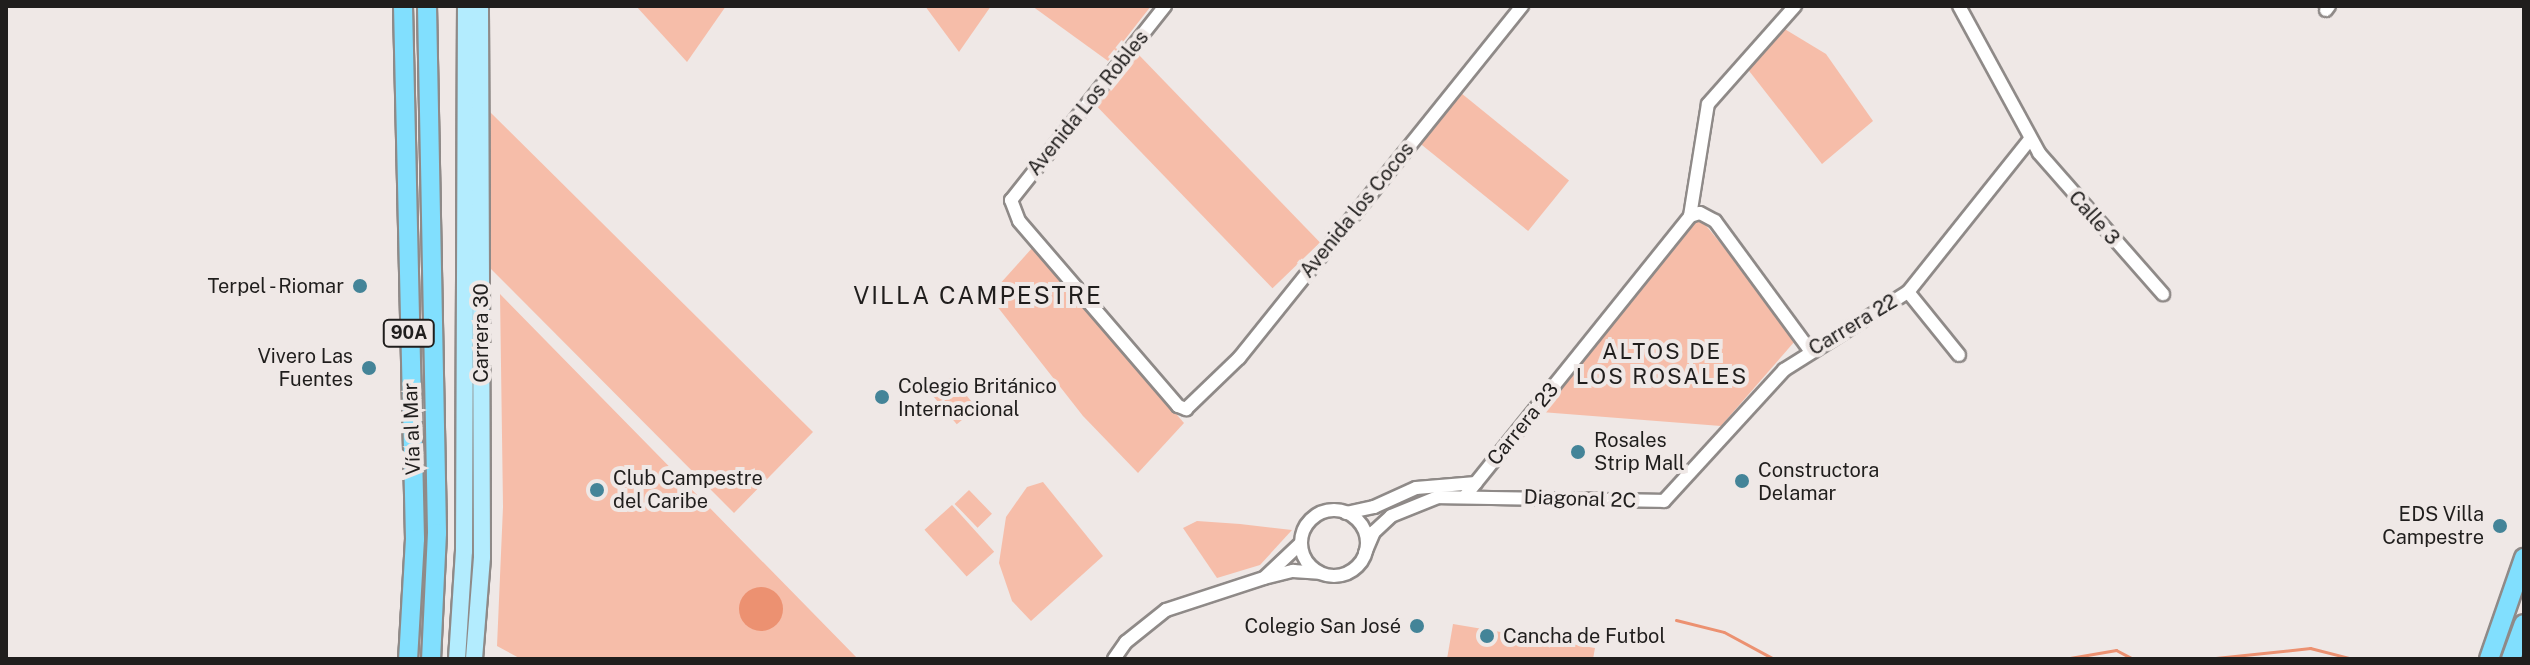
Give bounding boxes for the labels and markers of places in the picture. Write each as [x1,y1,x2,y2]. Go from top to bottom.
place label: Terpel - Riomar [202,274,344,298]
marker: Terpel - Riomar [351,277,369,295]
place label: Vivero Las Fuentes [257,344,353,391]
marker: Vivero Las Fuentes [360,359,378,377]
place label: Colegio Británico Internacional [898,374,1057,421]
marker: Colegio Británico Internacional [873,388,891,406]
place label: Rosales Strip Mall [1594,428,1685,475]
marker: Rosales Strip Mall [1569,443,1587,461]
place label: Constructora Delamar [1758,458,1879,505]
place label: Club Campestre del Caribe [613,466,763,513]
marker: Constructora Delamar [1733,472,1751,490]
marker: Club Campestre del Caribe [588,481,606,499]
place label: EDS Villa Campestre [2382,502,2484,549]
marker: EDS Villa Campestre [2491,517,2509,535]
place label: Colegio San José [1244,614,1401,638]
marker: Colegio San José [1408,617,1426,635]
place label: Cancha de Futbol [1503,624,1666,648]
marker: Cancha de Futbol [1478,627,1496,645]

